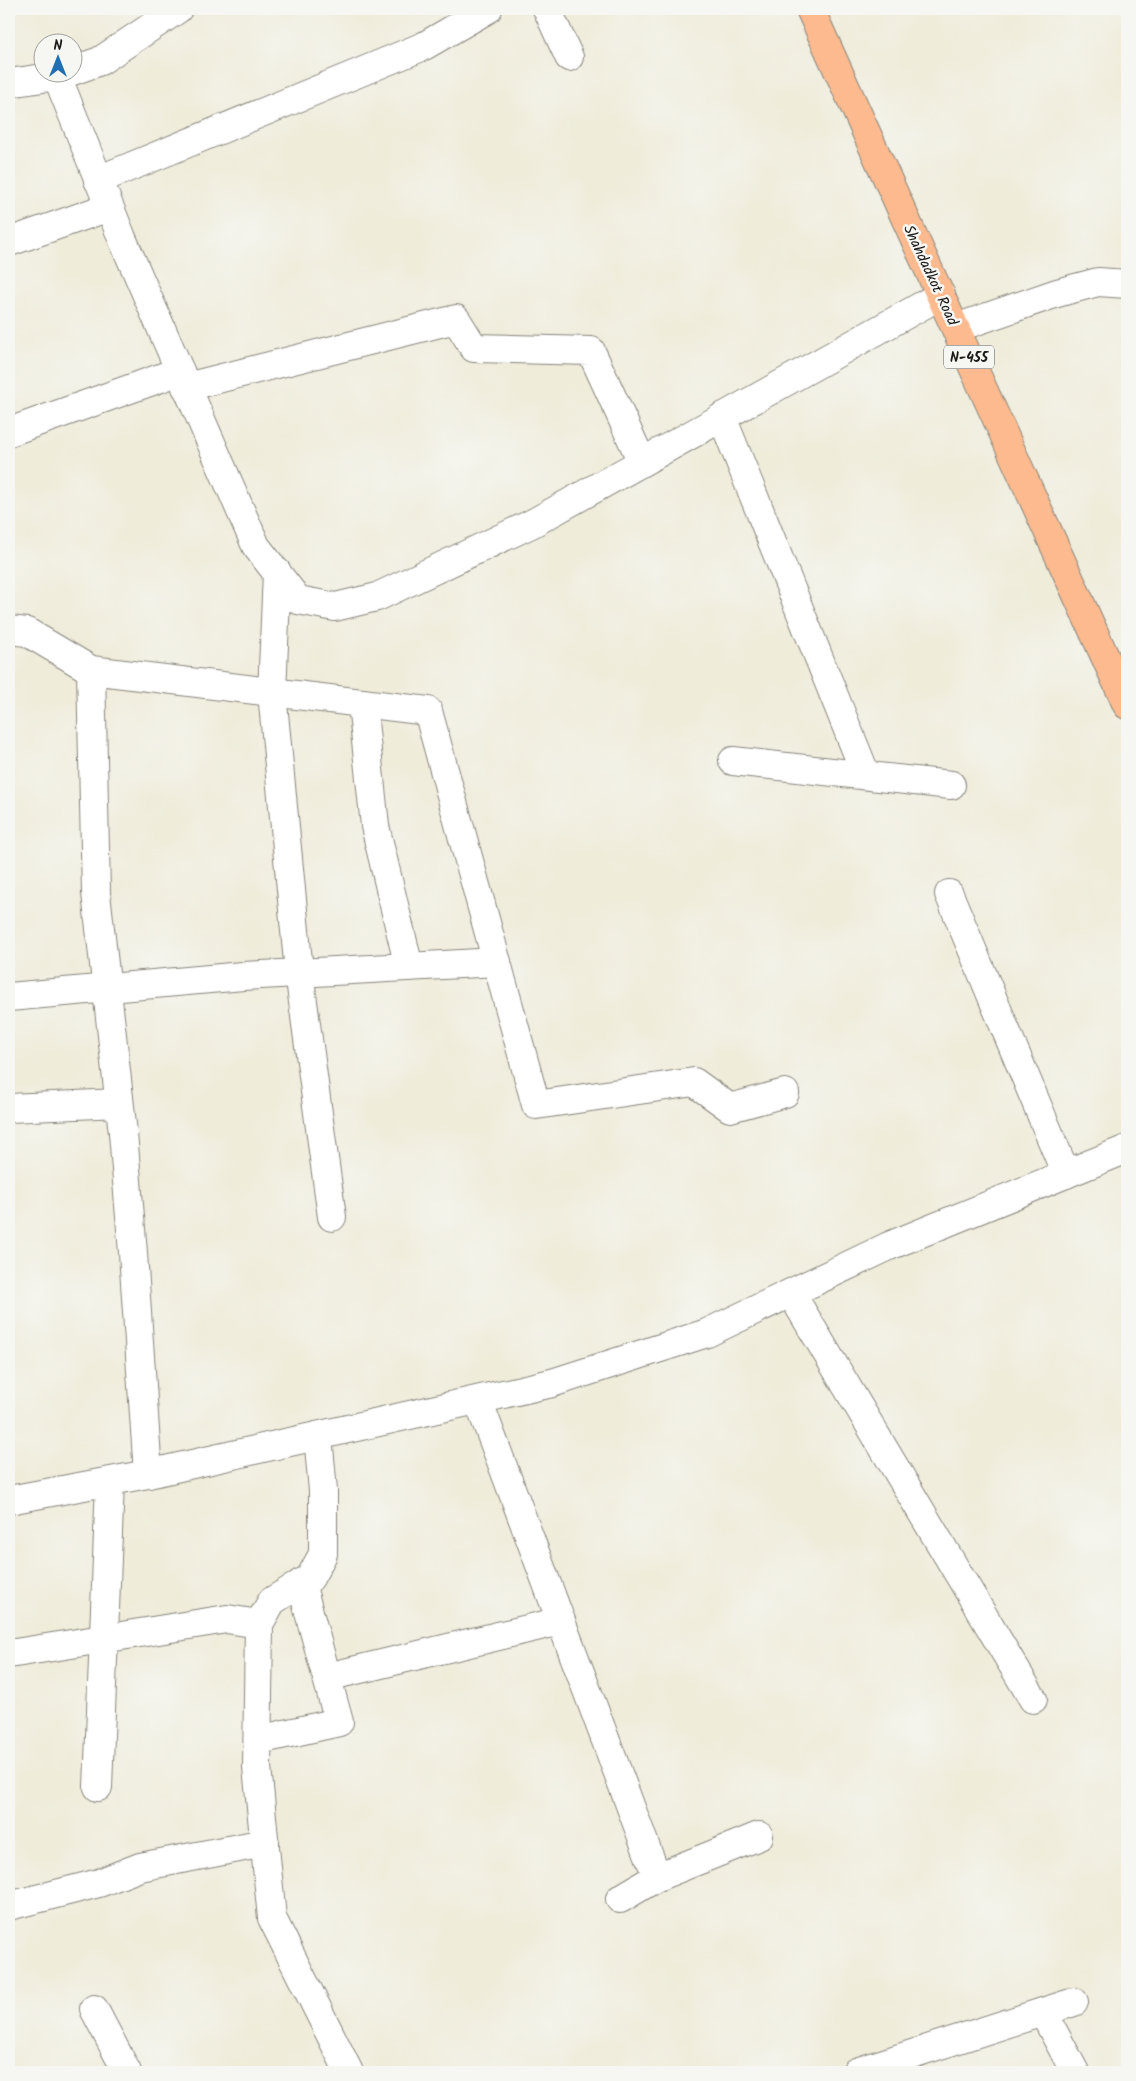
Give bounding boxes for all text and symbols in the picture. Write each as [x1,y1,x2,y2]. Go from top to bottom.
north arrow [32,32,82,82]
text: N [54,35,63,57]
street label: Shahdadkot Road [896,221,964,330]
road number: N-455 [944,346,994,368]

